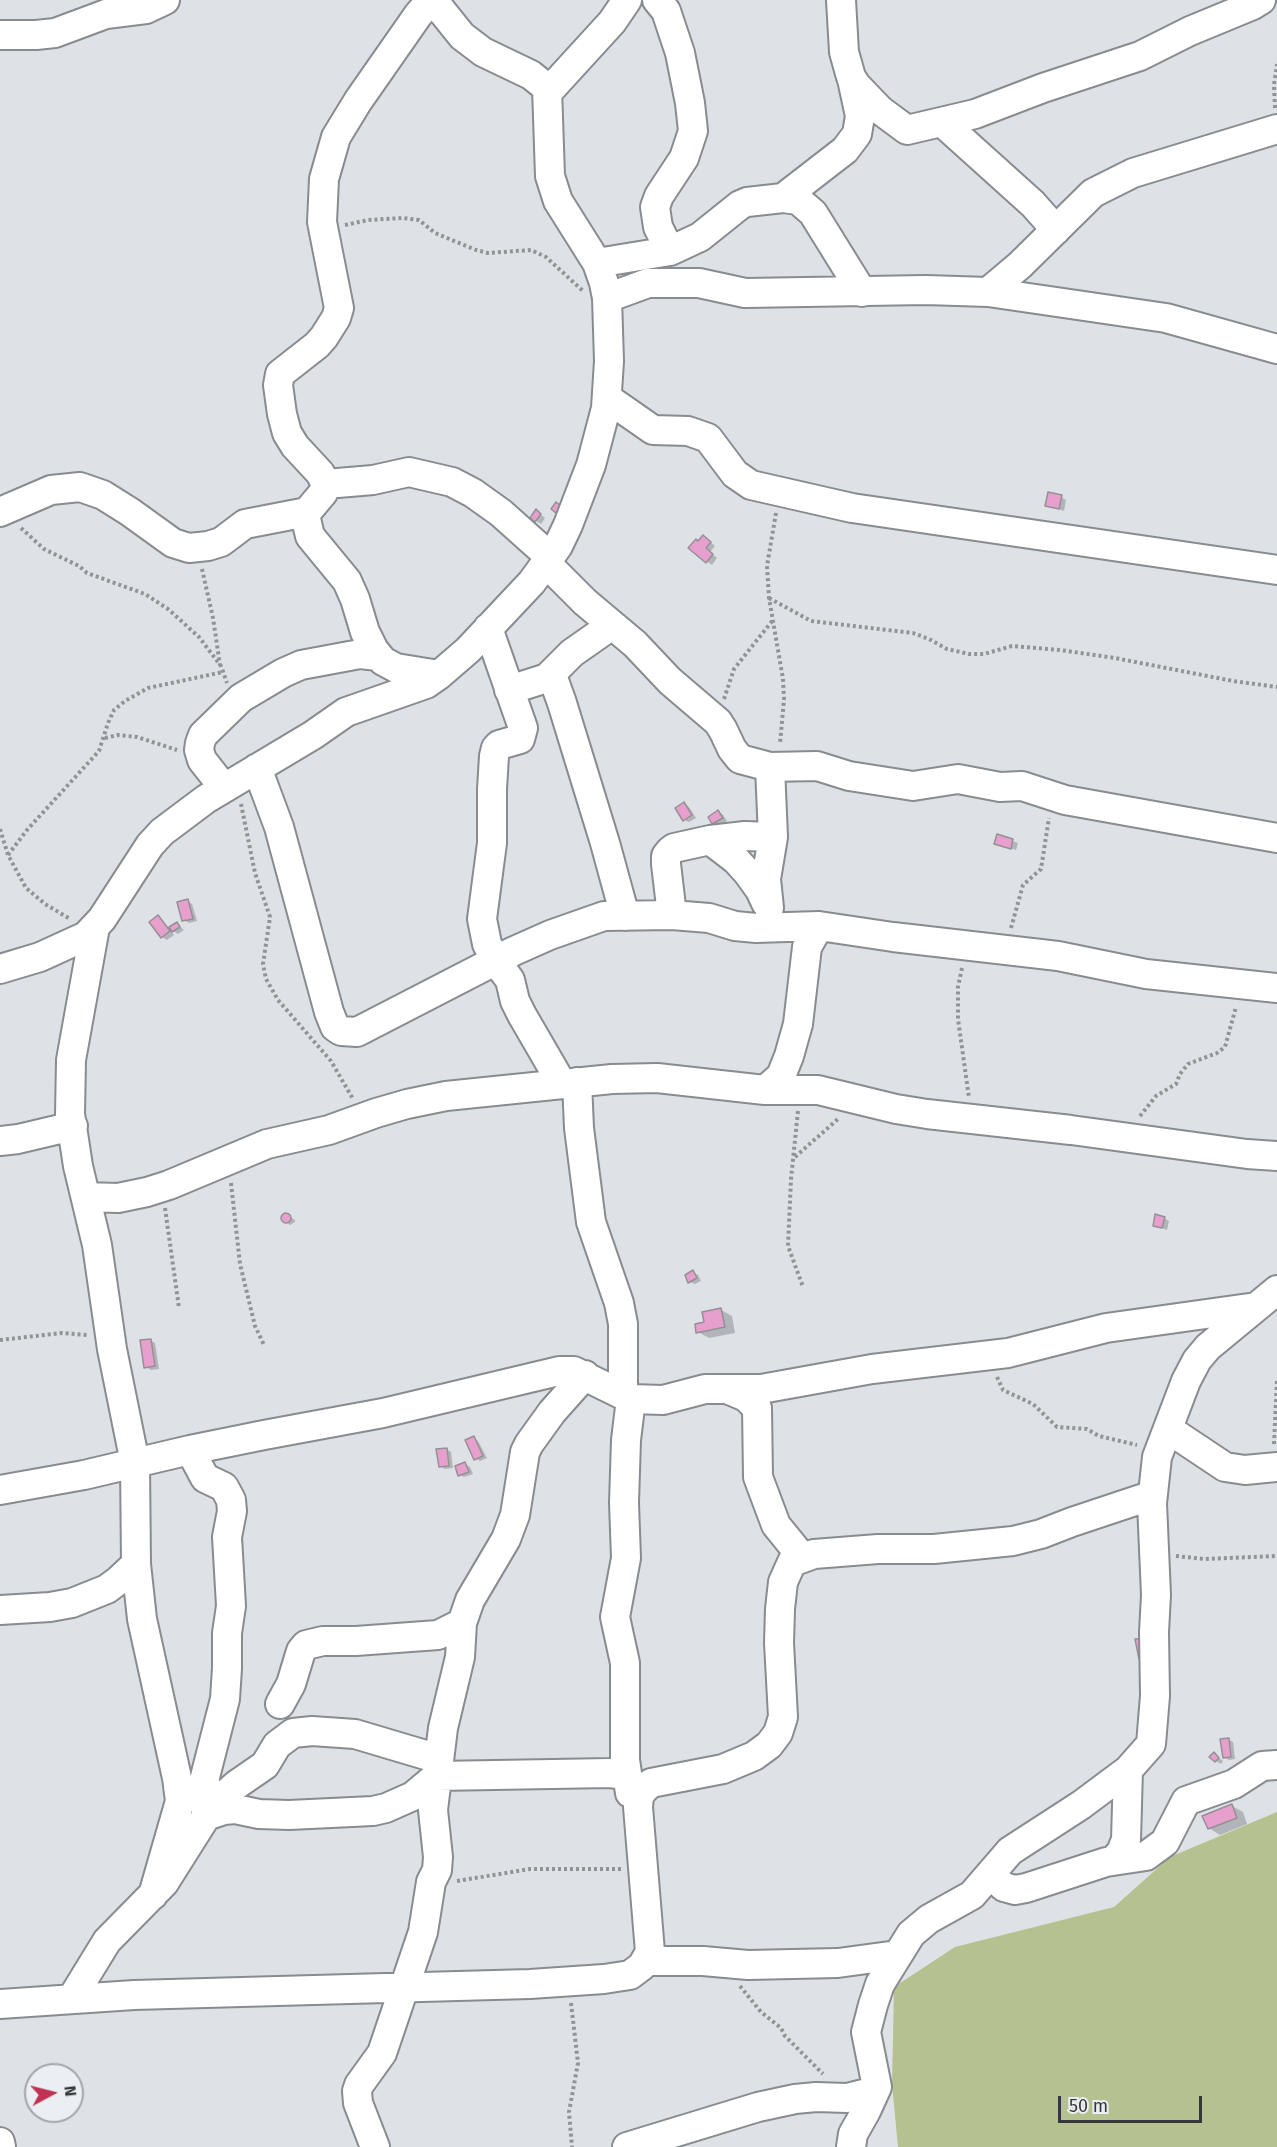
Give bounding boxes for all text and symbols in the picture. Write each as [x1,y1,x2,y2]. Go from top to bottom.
north arrow [24,2063,84,2123]
scale bar [1061,2084,1205,2122]
text: N [60,2085,80,2097]
text: 50 m [1069,2095,1108,2117]

